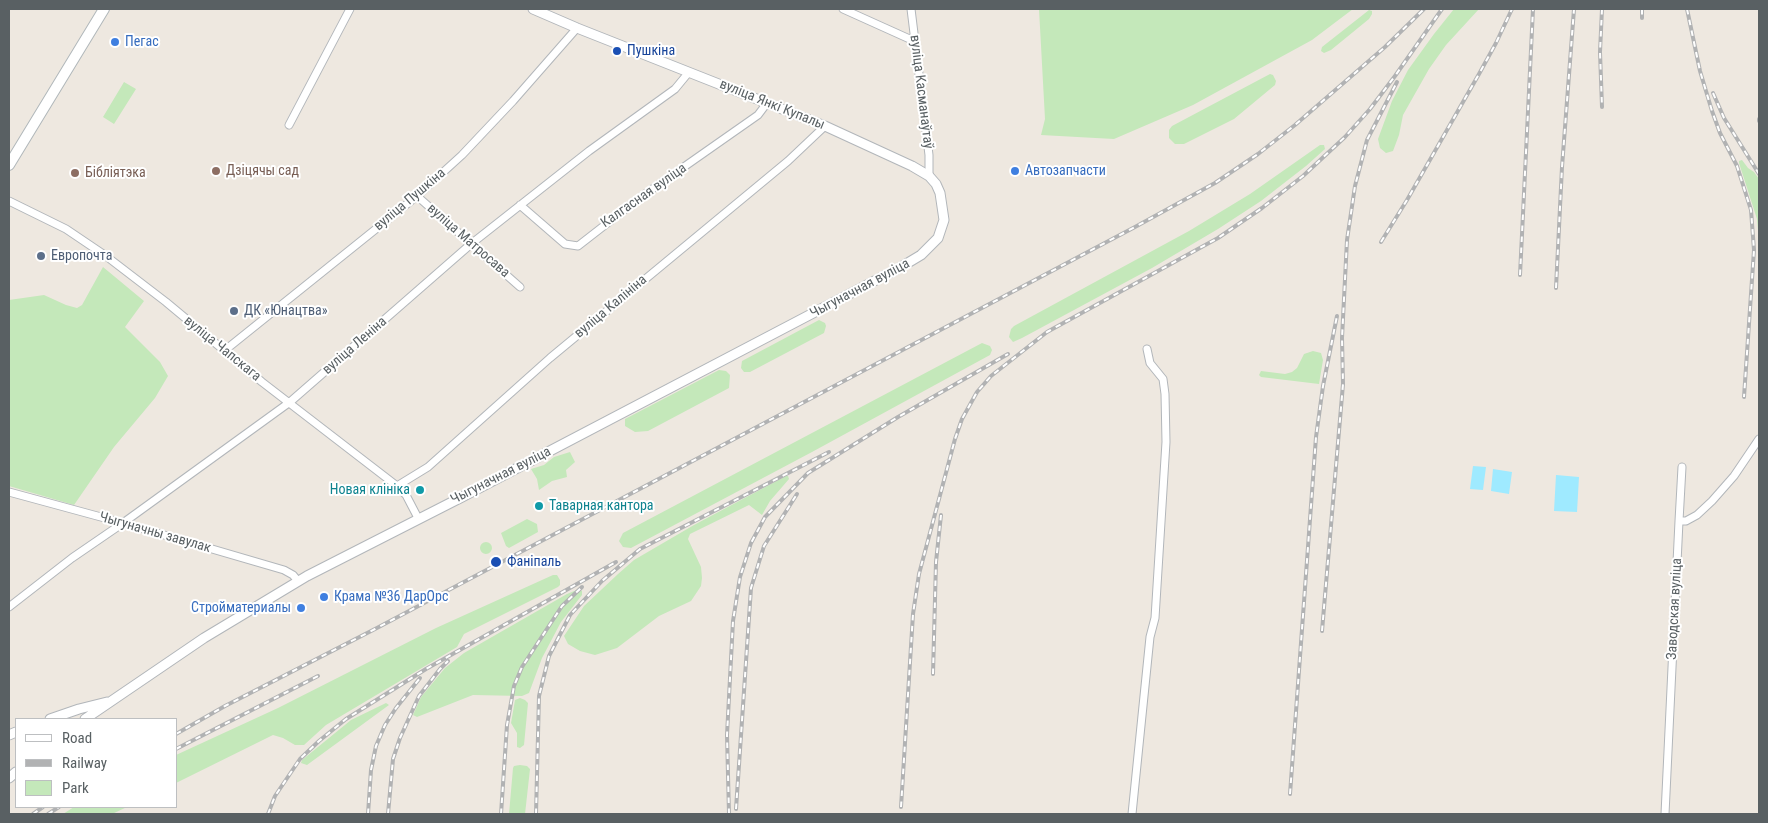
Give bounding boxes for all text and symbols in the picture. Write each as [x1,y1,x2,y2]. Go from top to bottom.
place label: Пегас [125,34,159,50]
street label: вуліца Касманаўтаў [906,34,936,150]
marker: Пегас [109,36,121,48]
place label: Пушкіна [627,43,675,59]
marker: Пушкіна [611,45,623,57]
street label: вуліца Янкі Купалы [717,76,827,134]
street label: Калгасная вуліца [598,160,690,232]
place label: Дзіцячы сад [226,163,299,179]
place label: Автозапчасти [1025,163,1106,179]
place label: Бібліятэка [85,165,146,181]
marker: Дзіцячы сад [210,165,222,177]
street label: вуліца Пушкіна [371,165,449,235]
marker: Автозапчасти [1009,165,1021,177]
marker: Бібліятэка [69,167,81,179]
street label: вуліца Матросава [423,201,513,281]
place label: Европочта [51,248,112,264]
marker: Европочта [35,250,47,262]
street label: Чыгуначная вуліца [807,256,913,322]
street label: вуліца Калініна [571,272,651,342]
place label: ДК «Юнацтва» [244,303,327,319]
marker: ДК «Юнацтва» [228,305,240,317]
street label: вуліца Чапскага [180,313,264,385]
street label: вуліца Леніна [319,314,391,378]
street label: Чыгуначная вуліца [448,443,554,509]
place label: Новая клініка [330,482,410,498]
marker: Новая клініка [414,484,426,496]
place label: Таварная кантора [549,498,654,514]
marker: Таварная кантора [533,500,545,512]
street label: Чыгуначны завулак [97,509,213,557]
place label: Фаніпаль [507,554,561,570]
marker: Фаніпаль [489,555,503,569]
street label: Заводская вуліца [1664,558,1686,660]
place label: Крама №36 ДарОрс [334,589,448,605]
marker: Крама №36 ДарОрс [318,591,330,603]
place label: Стройматериалы [191,600,291,616]
marker: Стройматериалы [295,602,307,614]
legend [15,718,178,808]
text: Road [62,729,92,747]
text: Railway [62,754,107,772]
text: Park [62,779,89,797]

